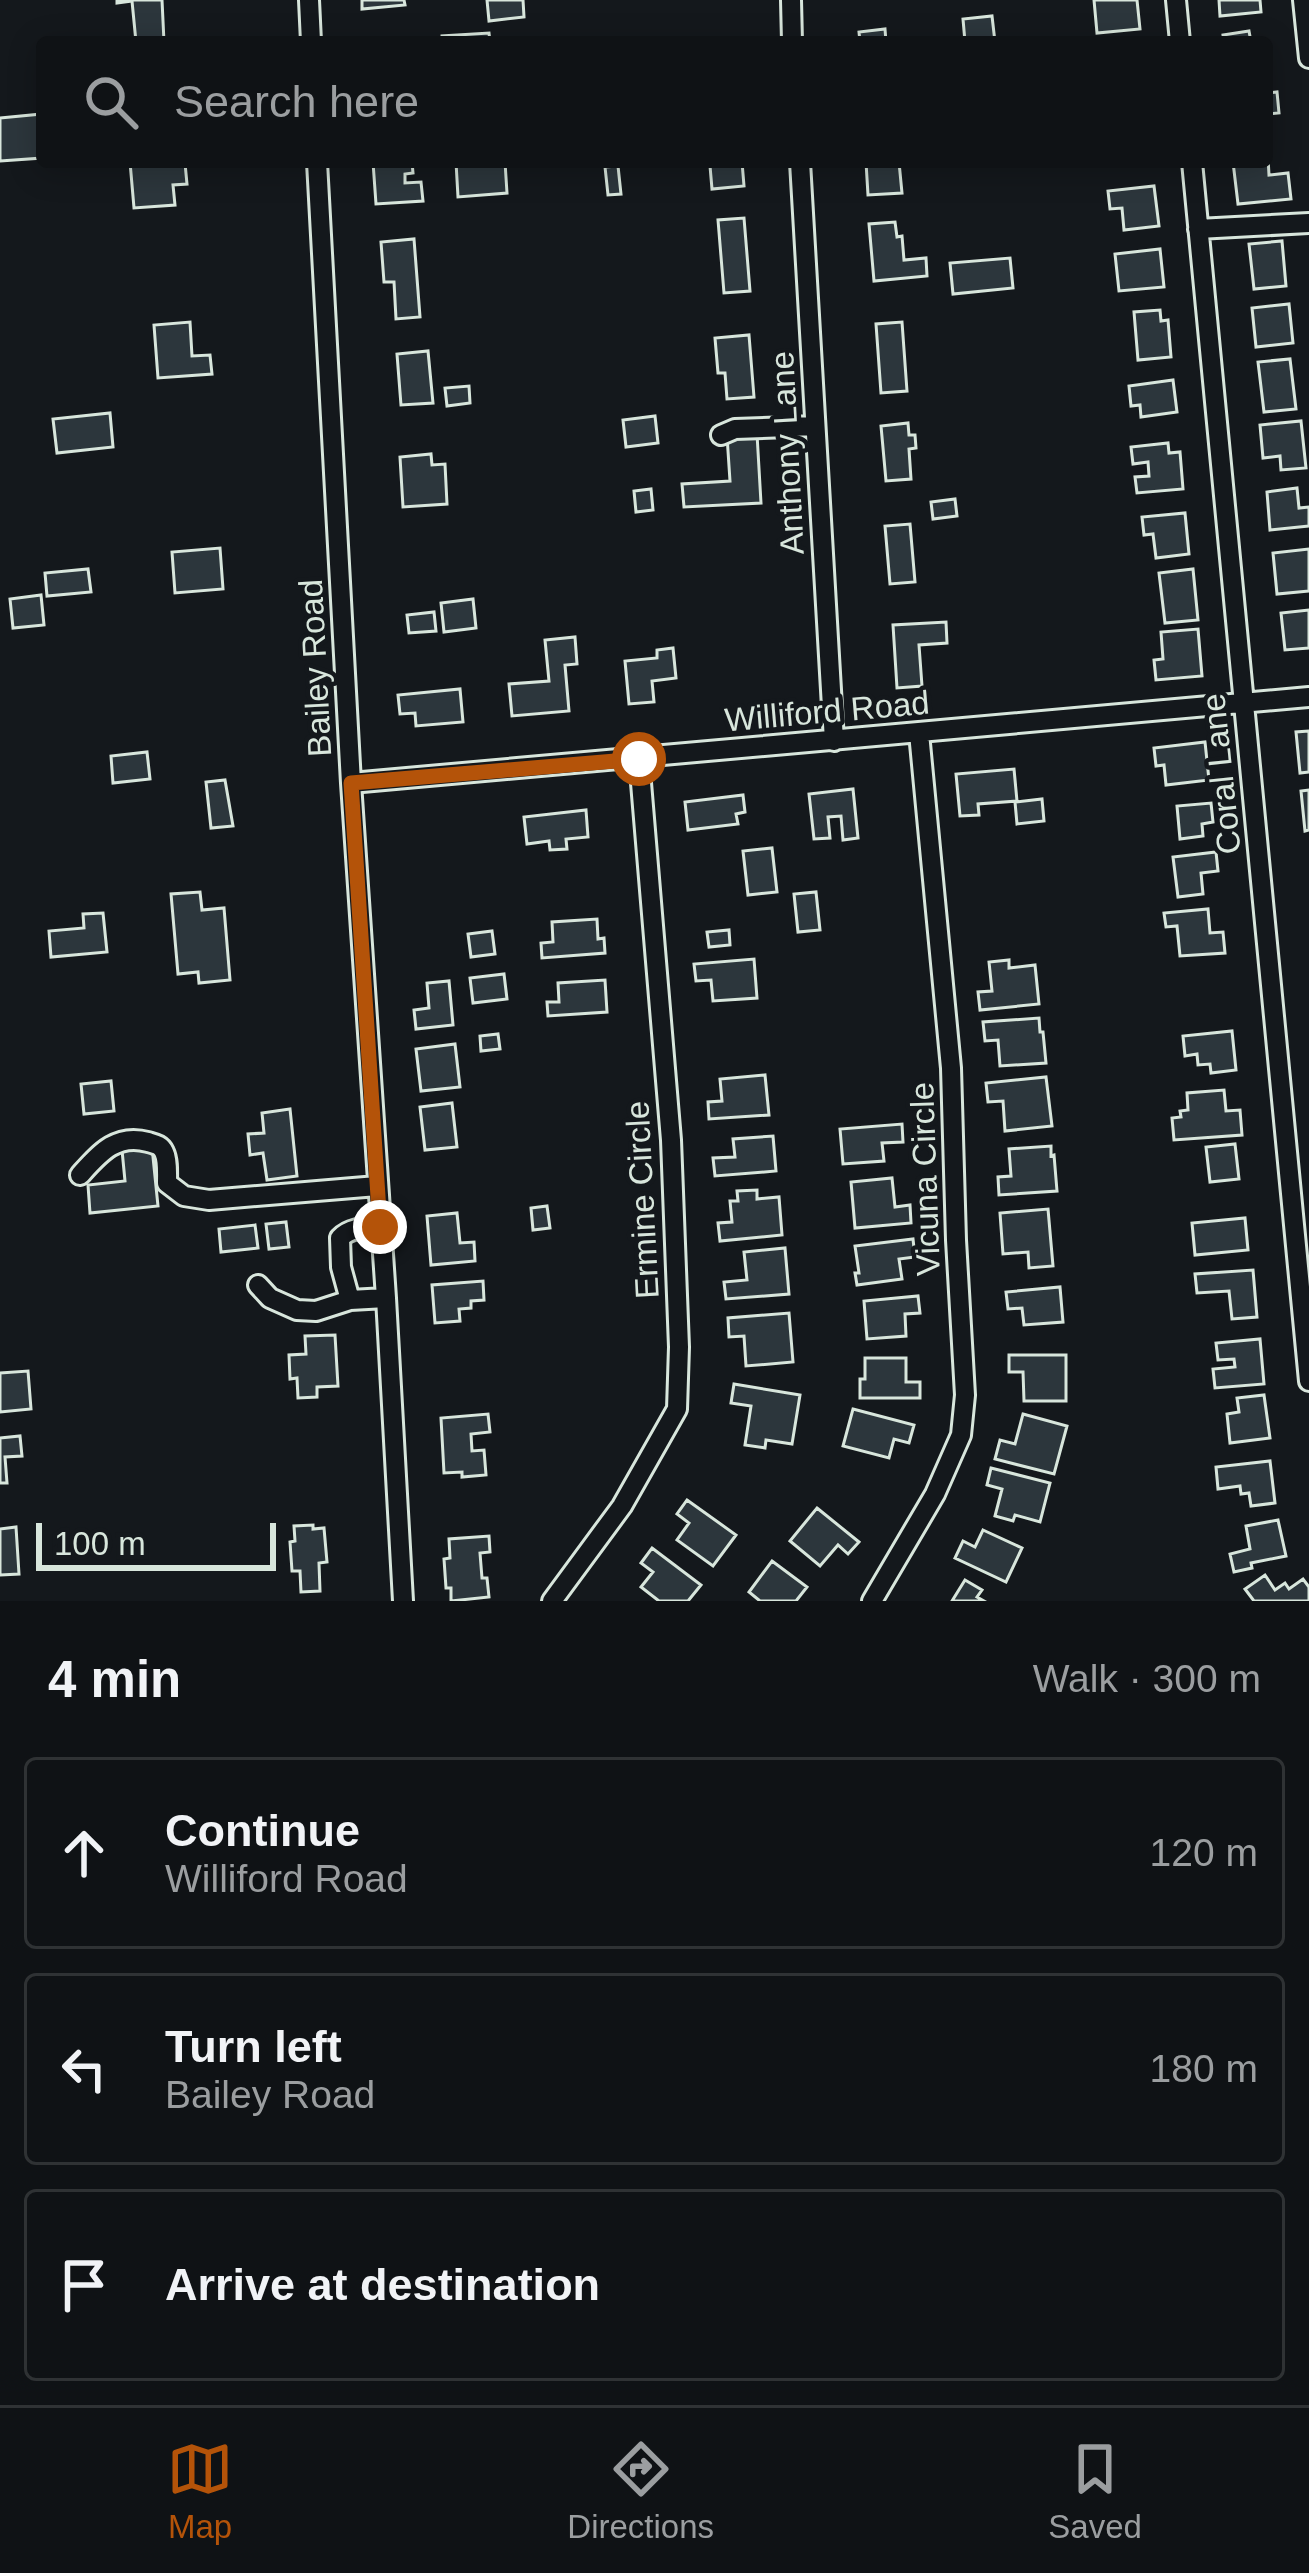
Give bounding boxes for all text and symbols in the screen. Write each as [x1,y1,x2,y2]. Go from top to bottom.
search box [36,36,1273,168]
icon: search [78,69,144,135]
text: Search here [174,76,419,127]
street label: Anthony Lane [763,350,811,556]
street label: Bailey Road [292,578,338,758]
street label: Williford Road [723,684,931,738]
street label: Coral Lane [1194,692,1248,856]
route start [612,732,666,786]
street label: Vicuna Circle [903,1082,947,1276]
street label: Ermine Circle [618,1100,666,1300]
route end [353,1200,407,1254]
scale bar [36,1517,276,1570]
text: 100 m [54,1525,146,1562]
text: 4 min [48,1651,181,1708]
text: Walk · 300 m [1033,1657,1261,1700]
text: Continue [165,1805,360,1856]
icon: ahead [51,1820,117,1886]
text: 120 m [1150,1831,1258,1874]
text: Williford Road [165,1857,408,1900]
text: Turn left [165,2021,342,2072]
icon: left [51,2036,117,2102]
text: 180 m [1150,2047,1258,2090]
text: Bailey Road [165,2073,375,2116]
icon: arrive [51,2252,117,2318]
text: Arrive at destination [165,2259,600,2310]
tab: Map [167,2436,233,2546]
tab: Directions [567,2436,714,2546]
tab: Saved [1048,2436,1142,2546]

